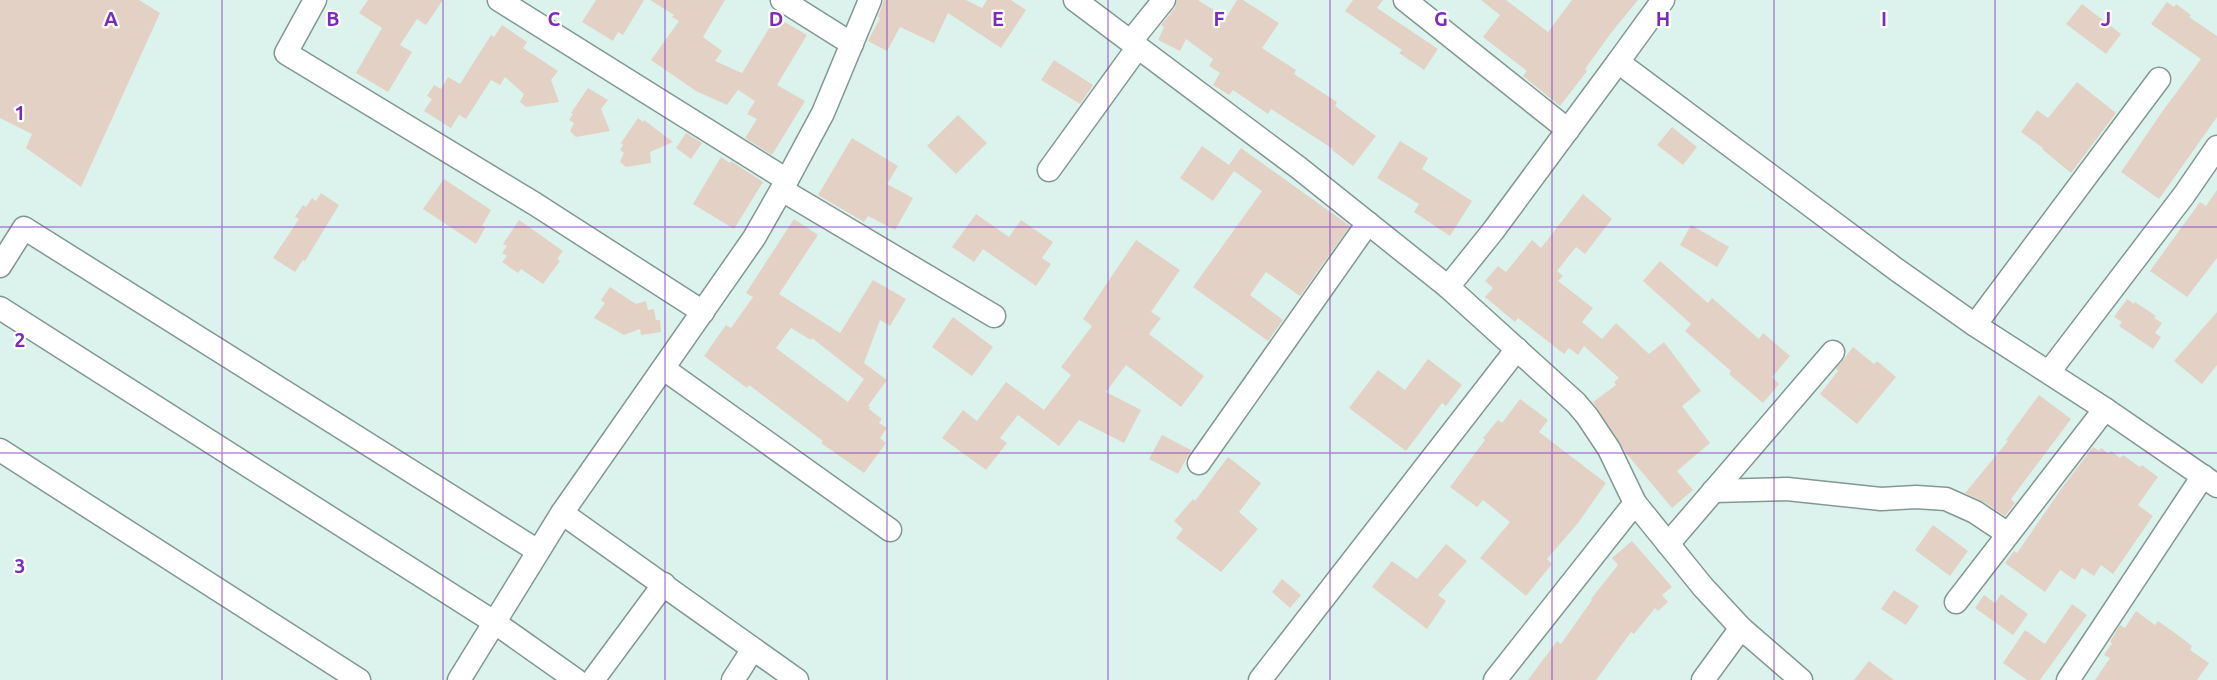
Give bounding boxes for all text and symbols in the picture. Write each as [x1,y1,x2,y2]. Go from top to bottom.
text: A [104,7,118,30]
text: B [326,7,340,30]
text: C [548,7,561,30]
text: D [769,7,783,30]
text: E [992,7,1004,30]
text: F [1213,7,1225,30]
text: G [1434,7,1448,30]
text: H [1656,7,1670,30]
text: I [1881,7,1887,30]
text: J [2101,7,2111,30]
text: 1 [14,101,26,124]
text: 2 [14,328,26,351]
text: 3 [14,554,26,577]

